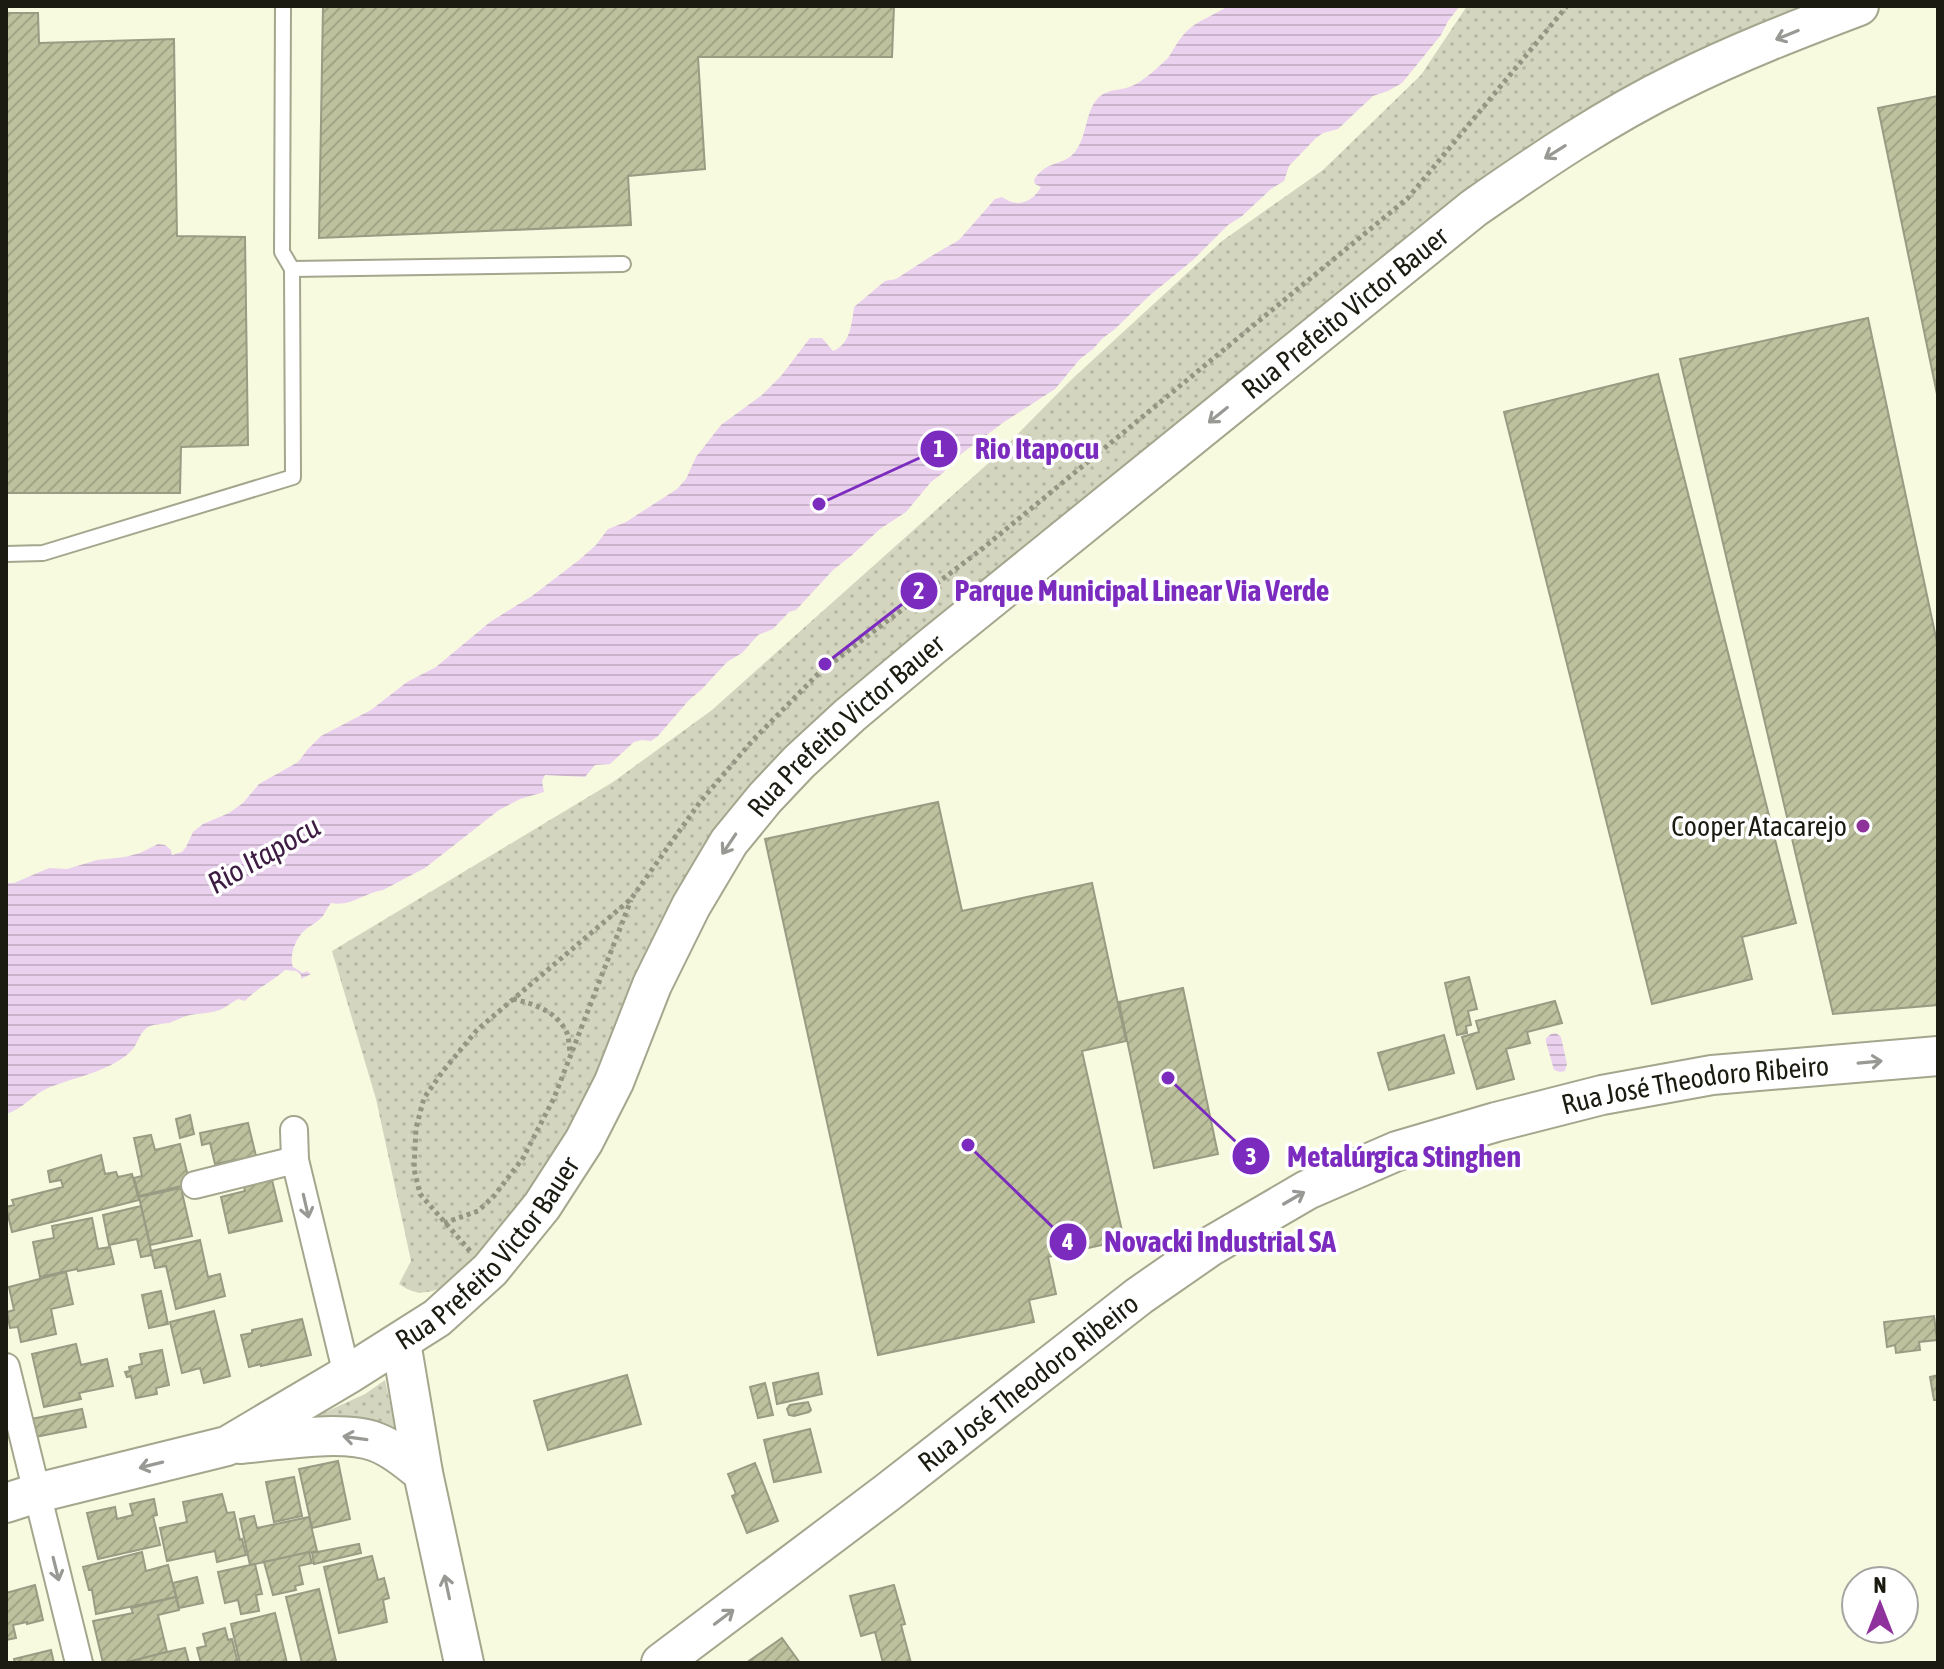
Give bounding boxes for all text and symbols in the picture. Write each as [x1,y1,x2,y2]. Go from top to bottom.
one-way arrow [1775,29,1800,43]
one-way arrow [1544,145,1567,161]
street label: Rua Prefeito Victor Bauer [1235,219,1455,405]
one-way arrow [1208,406,1229,424]
callout: Rio Itapocu [919,422,1115,476]
text: Rio Itapocu [975,431,1099,465]
text: 1 [933,435,945,462]
callout: Parque Municipal Linear Via Verde [899,564,1346,618]
text: Parque Municipal Linear Via Verde [955,573,1329,607]
text: 2 [913,577,925,604]
street label: Rua Prefeito Victor Bauer [741,627,951,823]
water label: Rio Itapocu [201,808,326,900]
place label: Cooper Atacarejo [1671,810,1847,842]
marker: Cooper Atacarejo [1854,817,1872,835]
one-way arrow [721,833,737,855]
street label: Rua José Theodoro Ribeiro [1558,1049,1830,1121]
one-way arrow [1856,1054,1883,1069]
callout: Metalúrgica Stinghen [1231,1129,1537,1183]
text: Metalúrgica Stinghen [1287,1139,1521,1173]
text: 3 [1245,1143,1257,1170]
street label: Rua Prefeito Victor Bauer [390,1150,586,1356]
one-way arrow [1282,1190,1305,1206]
one-way arrow [300,1193,315,1219]
callout: Novacki Industrial SA [1048,1215,1352,1269]
text: Novacki Industrial SA [1104,1224,1336,1258]
text: 4 [1061,1228,1074,1255]
street label: Rua José Theodoro Ribeiro [912,1287,1144,1478]
one-way arrow [342,1430,368,1445]
one-way arrow [139,1458,165,1473]
one-way arrow [49,1556,64,1581]
north arrow [1840,1565,1920,1645]
text: N [1874,1572,1886,1598]
one-way arrow [439,1574,454,1600]
one-way arrow [713,1609,735,1625]

